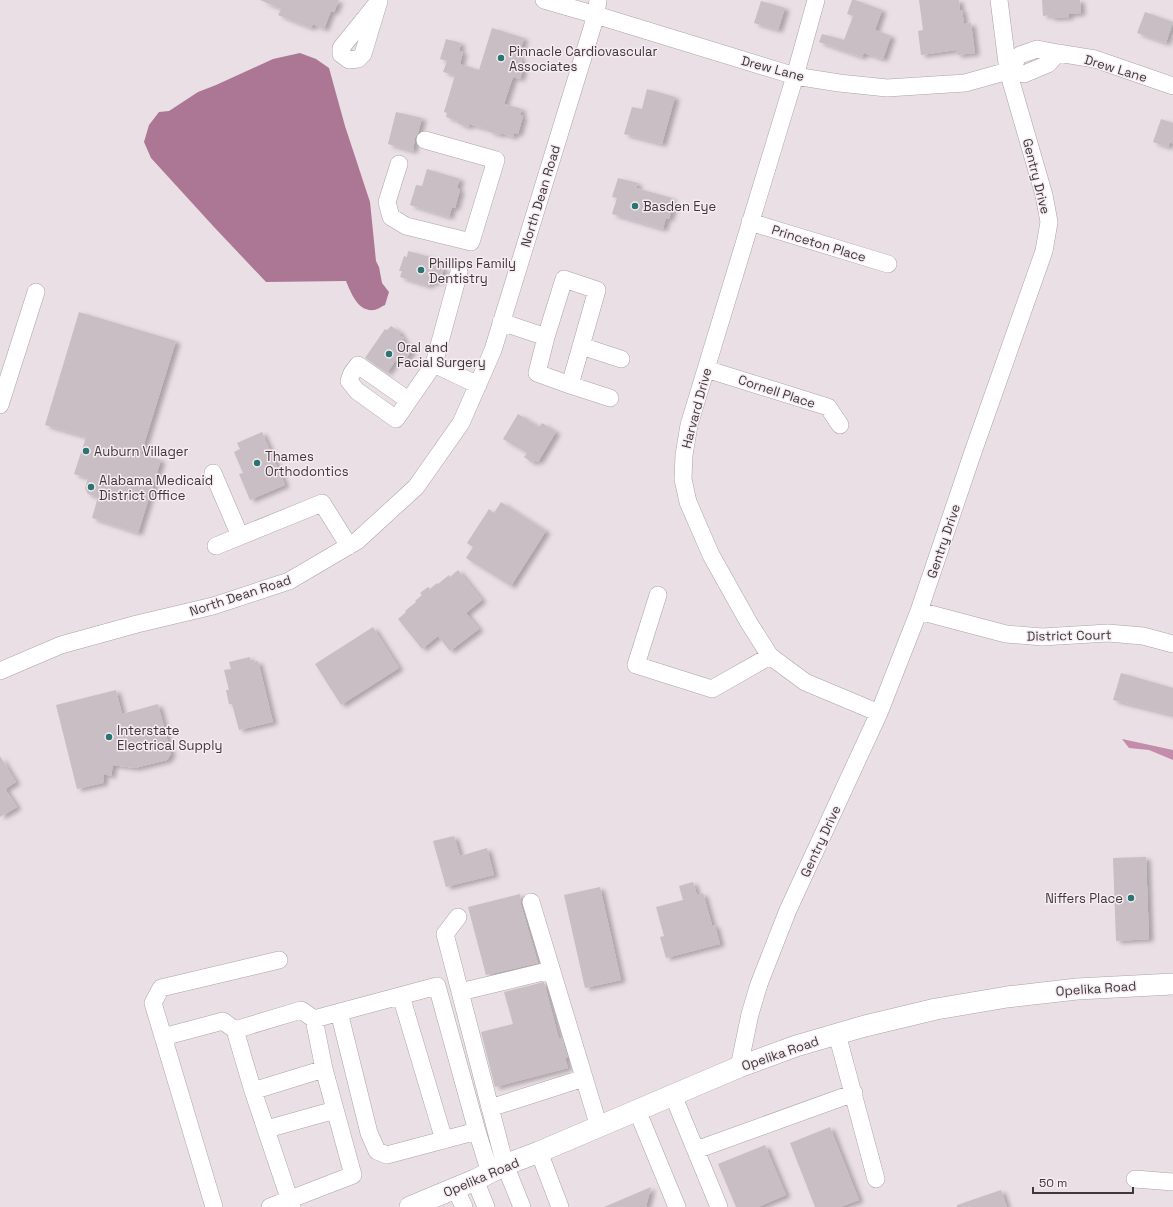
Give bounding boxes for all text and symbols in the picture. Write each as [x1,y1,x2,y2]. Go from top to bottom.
place label: Pinnacle Cardiovascular Associates [509,43,658,75]
street label: Drew Lane [1082,51,1149,86]
street label: Drew Lane [739,52,806,85]
marker: Pinnacle Cardiovascular Associates [496,53,506,63]
street label: Gentry Drive [1019,137,1054,216]
street label: North Dean Road [517,143,564,249]
place label: Basden Eye [643,198,716,215]
marker: Basden Eye [630,201,640,211]
street label: Princeton Place [770,221,868,266]
place label: Phillips Family Dentistry [429,255,516,287]
marker: Phillips Family Dentistry [416,265,426,275]
place label: Oral and Facial Surgery [397,339,486,371]
marker: Oral and Facial Surgery [384,349,394,359]
street label: Harvard Drive [678,366,715,450]
street label: Cornell Place [736,371,818,412]
place label: Auburn Villager [94,443,188,460]
marker: Auburn Villager [81,446,91,456]
place label: Thames Orthodontics [265,448,349,480]
marker: Thames Orthodontics [252,458,262,468]
place label: Alabama Medicaid District Office [99,472,213,504]
marker: Alabama Medicaid District Office [86,482,96,492]
street label: Gentry Drive [923,502,964,581]
street label: North Dean Road [187,571,293,620]
street label: District Court [1027,626,1111,645]
place label: Interstate Electrical Supply [117,722,222,754]
marker: Interstate Electrical Supply [104,732,114,742]
street label: Gentry Drive [796,803,845,880]
place label: Niffers Place [1045,890,1123,907]
marker: Niffers Place [1126,893,1136,903]
street label: Opelika Road [1055,977,1137,1000]
street label: Opelika Road [739,1032,821,1075]
street label: Opelika Road [441,1154,522,1201]
scale bar [1033,1169,1133,1195]
text: 50 m [1039,1175,1067,1191]

